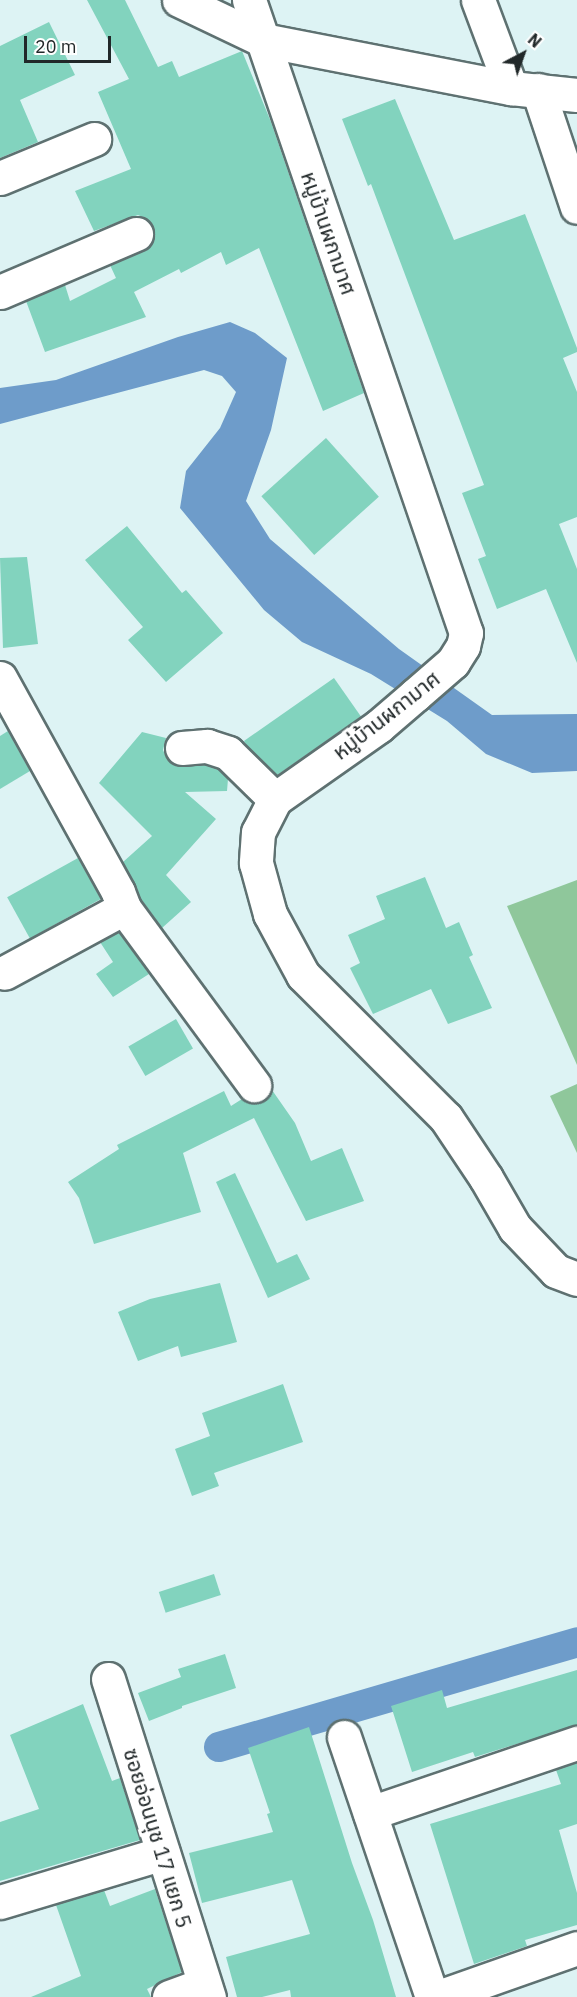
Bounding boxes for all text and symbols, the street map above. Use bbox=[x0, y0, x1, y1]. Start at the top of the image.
scale bar bbox=[27, 24, 114, 62]
north arrow bbox=[493, 24, 553, 84]
text: N bbox=[524, 29, 546, 52]
text: 20 m bbox=[35, 35, 77, 58]
street label: หมู่บ้านผกามาศ bbox=[296, 168, 362, 298]
street label: หมู่บ้านผกามาศ bbox=[328, 665, 444, 765]
street label: ซอยอ่อนนุช 17 แยก 5 bbox=[119, 1745, 197, 1931]

